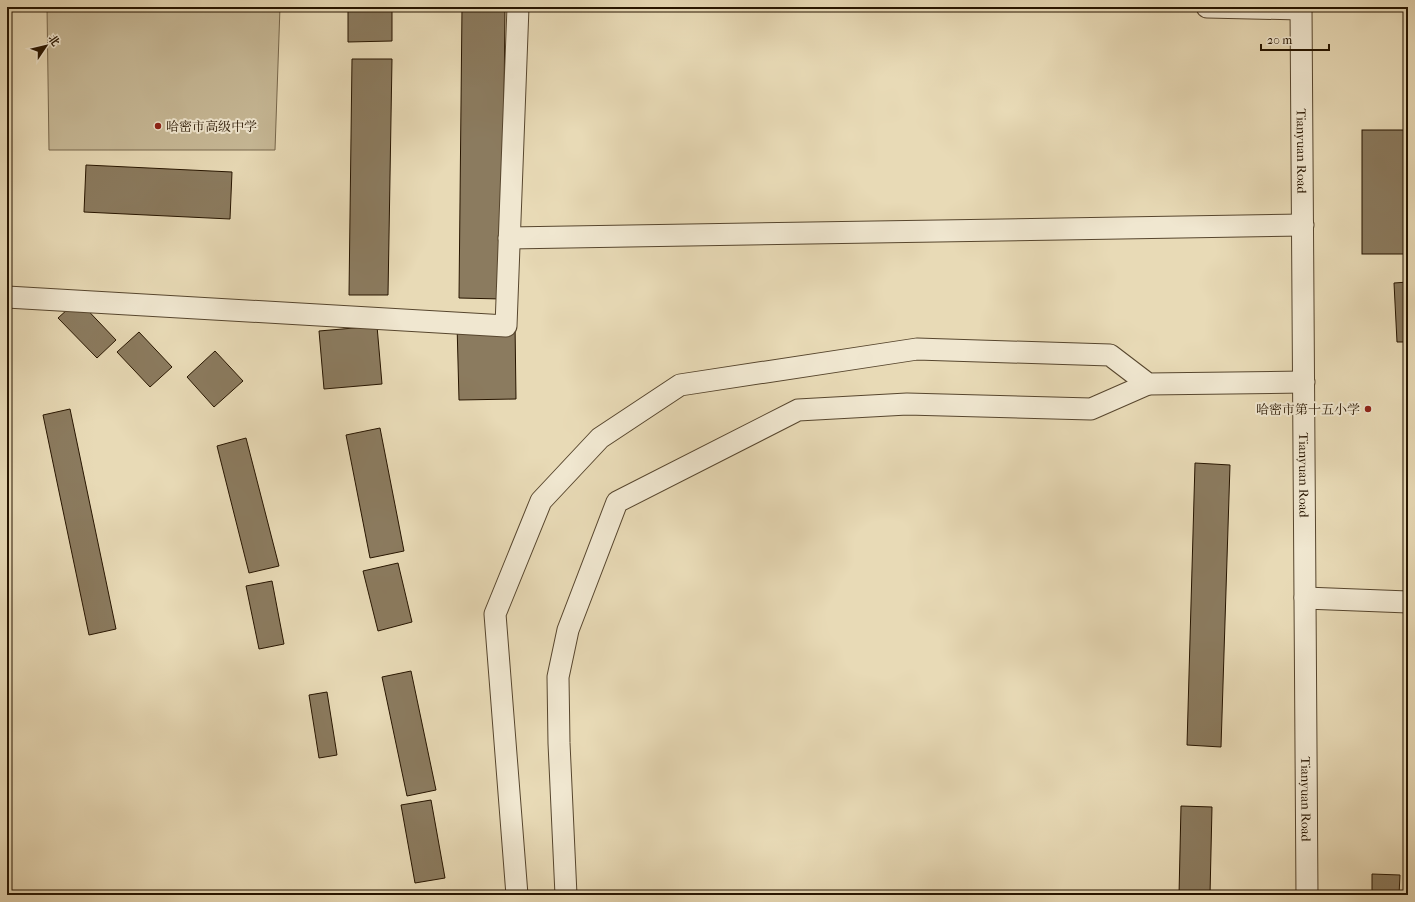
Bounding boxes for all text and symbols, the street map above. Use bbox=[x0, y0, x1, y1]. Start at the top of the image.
north arrow bbox=[26, 26, 66, 66]
scale bar bbox=[1261, 26, 1329, 52]
text: 北 bbox=[45, 32, 62, 49]
text: 20 m bbox=[1267, 33, 1292, 47]
street label: Tianyuan Road bbox=[1294, 108, 1309, 195]
place label: 哈密市高级中学 bbox=[166, 119, 257, 134]
marker: 哈密市高级中学 bbox=[153, 121, 163, 131]
place label: 哈密市第十五小学 bbox=[1256, 402, 1360, 417]
marker: 哈密市第十五小学 bbox=[1363, 404, 1373, 414]
street label: Tianyuan Road bbox=[1296, 432, 1311, 519]
street label: Tianyuan Road bbox=[1298, 756, 1314, 843]

